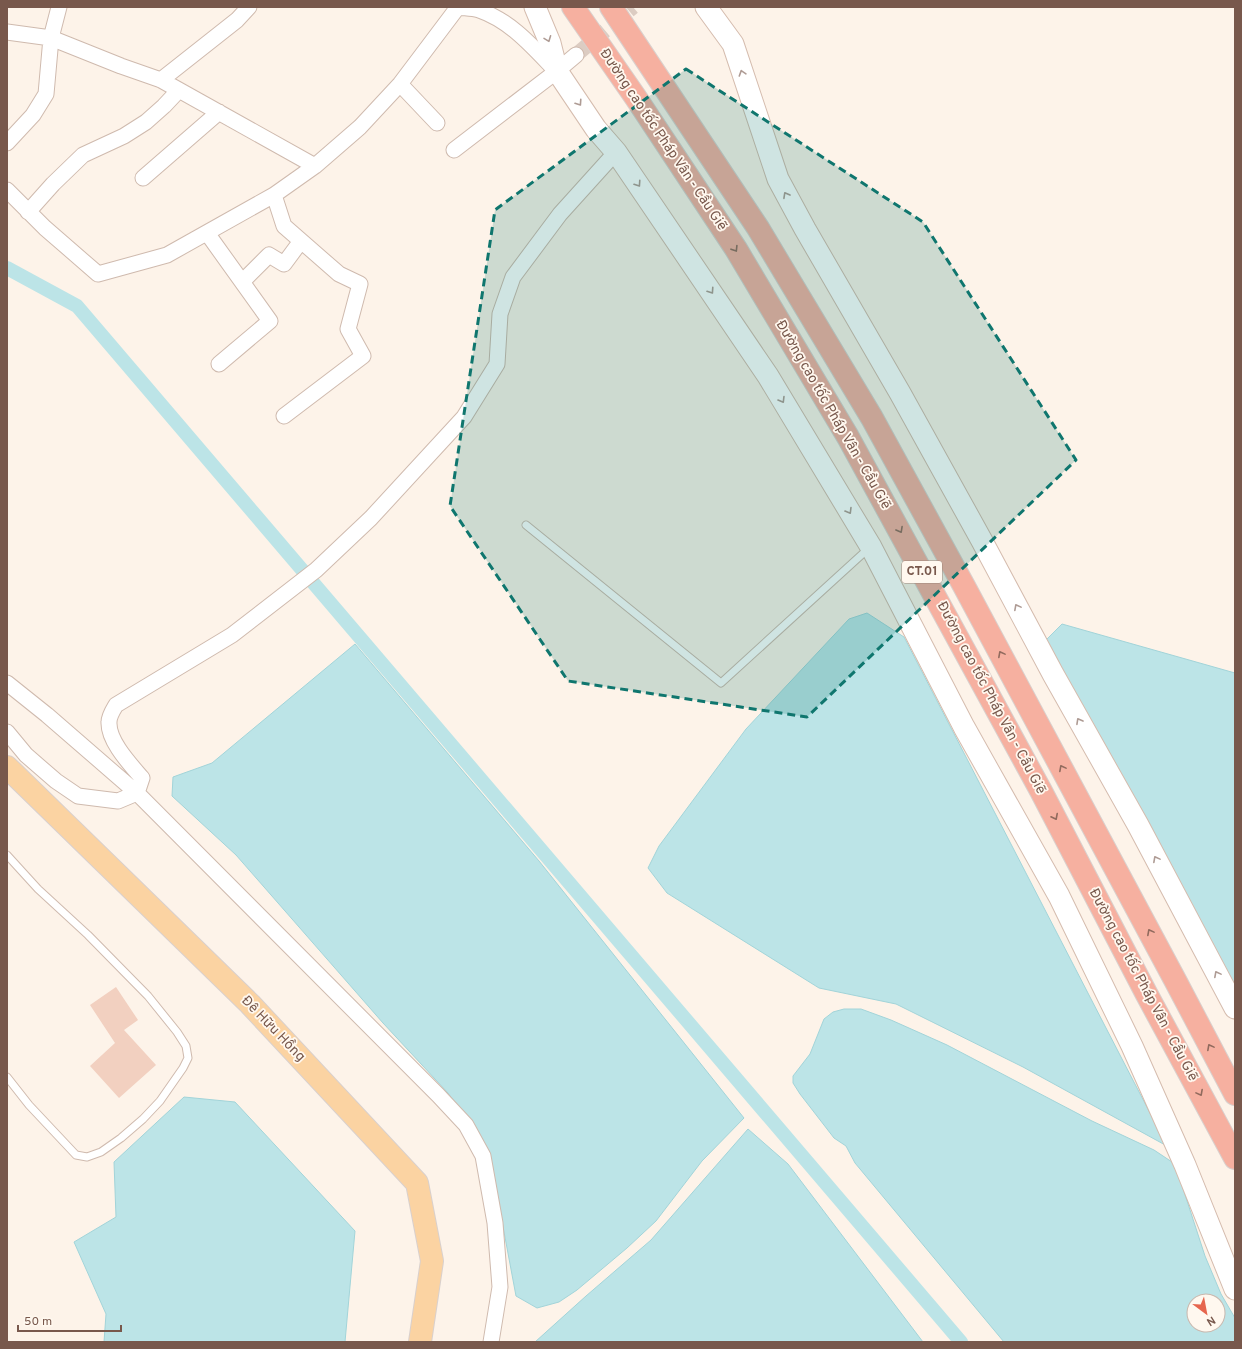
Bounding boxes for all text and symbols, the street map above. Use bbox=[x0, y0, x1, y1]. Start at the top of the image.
one-way arrow bbox=[543, 35, 551, 42]
street label: Đường cao tốc Pháp Vân - Cầu Giẽ bbox=[596, 46, 730, 234]
one-way arrow bbox=[739, 69, 747, 76]
one-way arrow bbox=[574, 99, 581, 106]
one-way arrow bbox=[633, 180, 641, 187]
one-way arrow bbox=[783, 192, 791, 199]
one-way arrow bbox=[730, 245, 738, 252]
one-way arrow bbox=[706, 287, 713, 294]
street label: Đường cao tốc Pháp Vân - Cầu Giẽ bbox=[772, 317, 894, 513]
one-way arrow bbox=[778, 396, 785, 403]
one-way arrow bbox=[845, 507, 852, 514]
one-way arrow bbox=[895, 526, 902, 533]
road number: CT.01 bbox=[902, 561, 942, 583]
street label: Đường cao tốc Pháp Vân - Cầu Giẽ bbox=[933, 599, 1049, 797]
one-way arrow bbox=[1014, 604, 1022, 611]
one-way arrow bbox=[998, 651, 1006, 658]
one-way arrow bbox=[1077, 718, 1084, 725]
one-way arrow bbox=[1060, 765, 1067, 772]
one-way arrow bbox=[1050, 813, 1057, 820]
one-way arrow bbox=[1153, 856, 1161, 863]
street label: Đường cao tốc Pháp Vân - Cầu Giẽ bbox=[1085, 886, 1201, 1084]
one-way arrow bbox=[1147, 929, 1155, 937]
one-way arrow bbox=[1214, 971, 1221, 978]
street label: Đê Hữu Hồng bbox=[237, 993, 309, 1065]
one-way arrow bbox=[1208, 1044, 1215, 1052]
one-way arrow bbox=[1195, 1089, 1202, 1096]
north arrow bbox=[1186, 1293, 1226, 1333]
scale bar bbox=[18, 1307, 121, 1333]
text: N bbox=[1204, 1313, 1218, 1329]
text: 50 m bbox=[24, 1314, 52, 1330]

